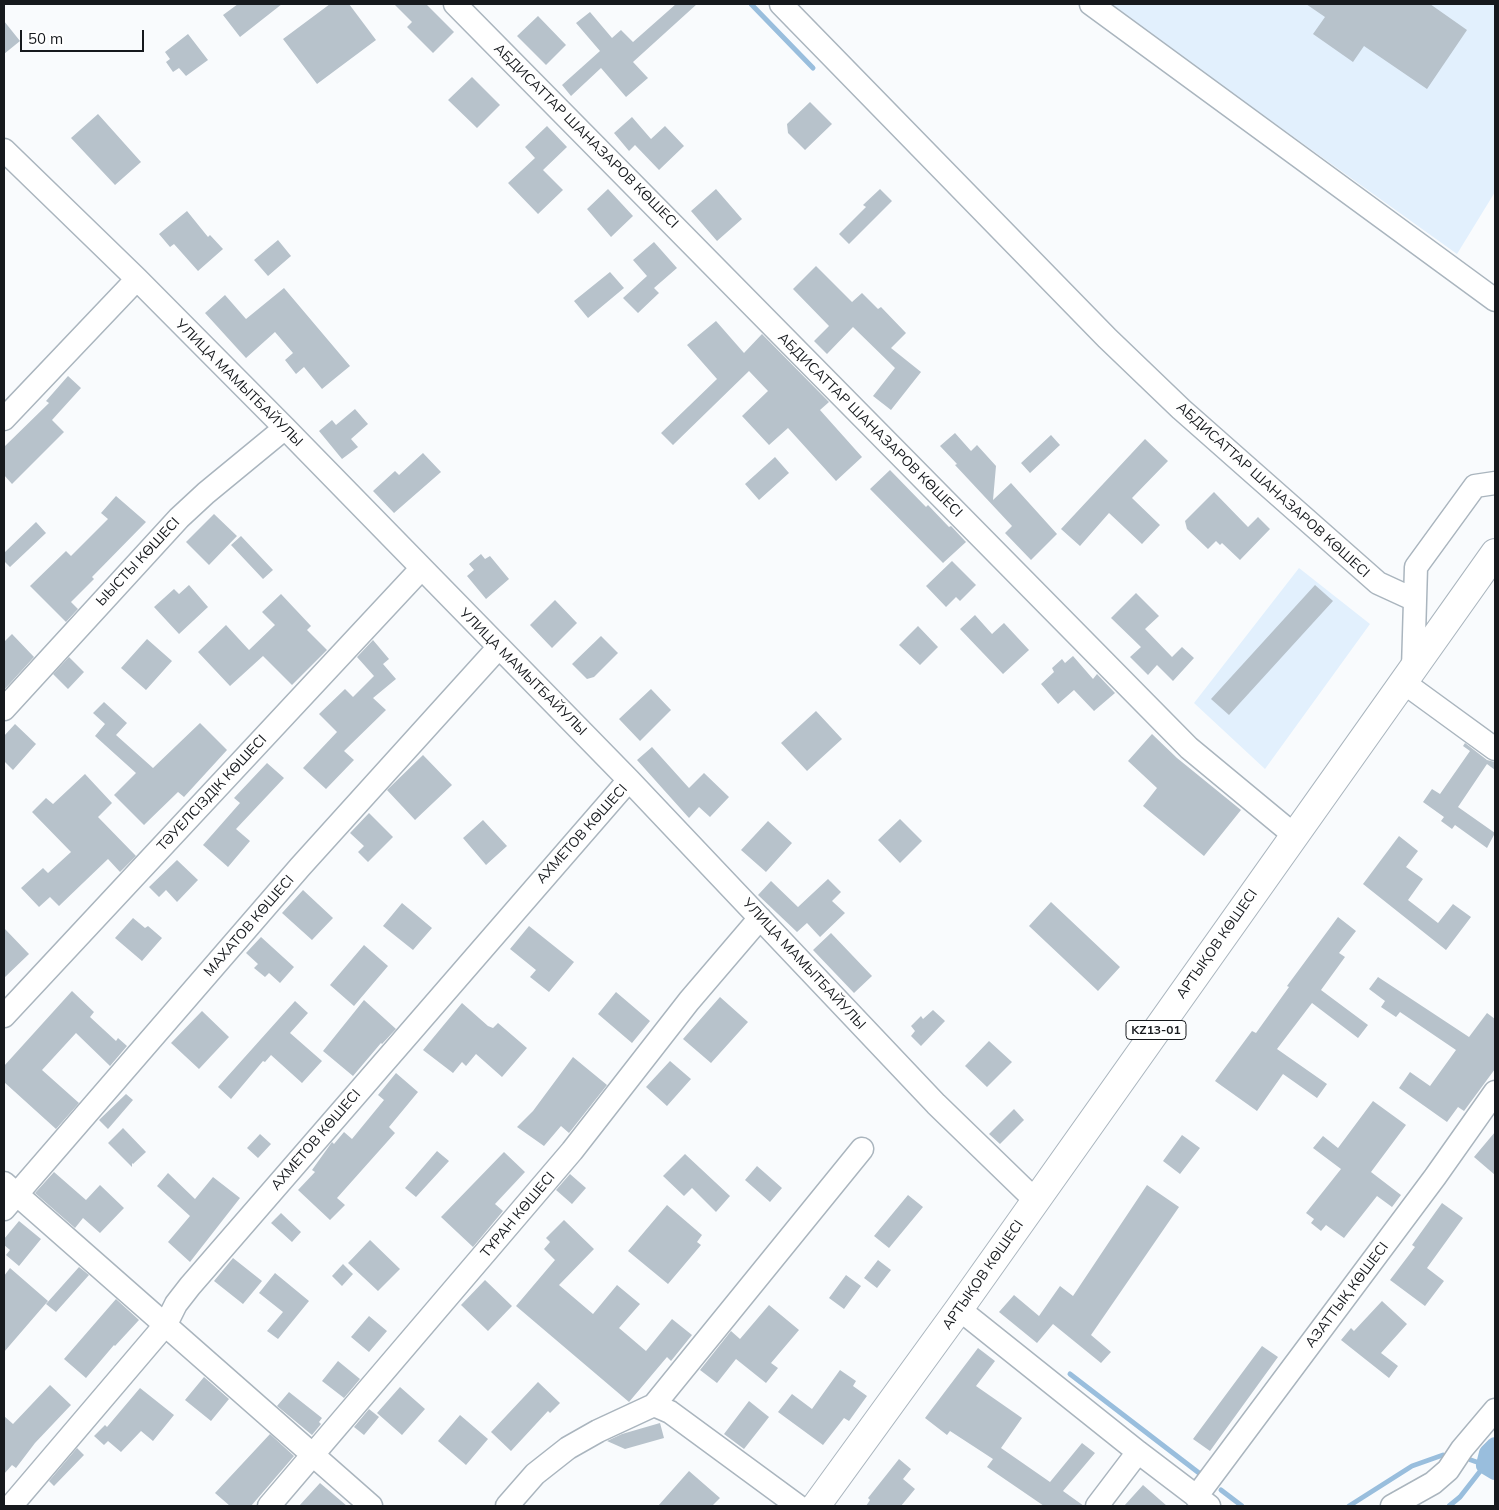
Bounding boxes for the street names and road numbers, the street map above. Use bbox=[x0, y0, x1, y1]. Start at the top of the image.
street label: АБДИСАТТАР ШАНАЗАРОВ КӨШЕСІ bbox=[490, 40, 682, 232]
street label: УЛИЦА МАМЫТБАЙУЛЫ bbox=[172, 316, 306, 450]
street label: АБДИСАТТАР ШАНАЗАРОВ КӨШЕСІ bbox=[774, 329, 966, 521]
street label: АБДИСАТТАР ШАНАЗАРОВ КӨШЕСІ bbox=[1173, 399, 1373, 581]
street label: ЫЫСТЫ КӨШЕСІ bbox=[93, 514, 183, 610]
street label: УЛИЦА МАМЫТБАЙУЛЫ bbox=[456, 605, 590, 739]
street label: ТӘУЕЛСІЗДІК КӨШЕСІ bbox=[154, 731, 270, 855]
street label: АХМЕТОВ КӨШЕСІ bbox=[533, 781, 631, 887]
street label: МАХАТОВ КӨШЕСІ bbox=[201, 872, 297, 980]
street label: АРТЫҚОВ КӨШЕСІ bbox=[1173, 886, 1261, 1002]
street label: УЛИЦА МАМЫТБАЙУЛЫ bbox=[739, 895, 869, 1033]
road number: KZ13-01 bbox=[1126, 1020, 1186, 1040]
street label: АХМЕТОВ КӨШЕСІ bbox=[268, 1086, 364, 1194]
street label: ТҰРАН КӨШЕСІ bbox=[477, 1169, 559, 1261]
street label: АРТЫҚОВ КӨШЕСІ bbox=[939, 1217, 1027, 1333]
street label: АЗАТТЫҚ КӨШЕСІ bbox=[1302, 1239, 1392, 1351]

